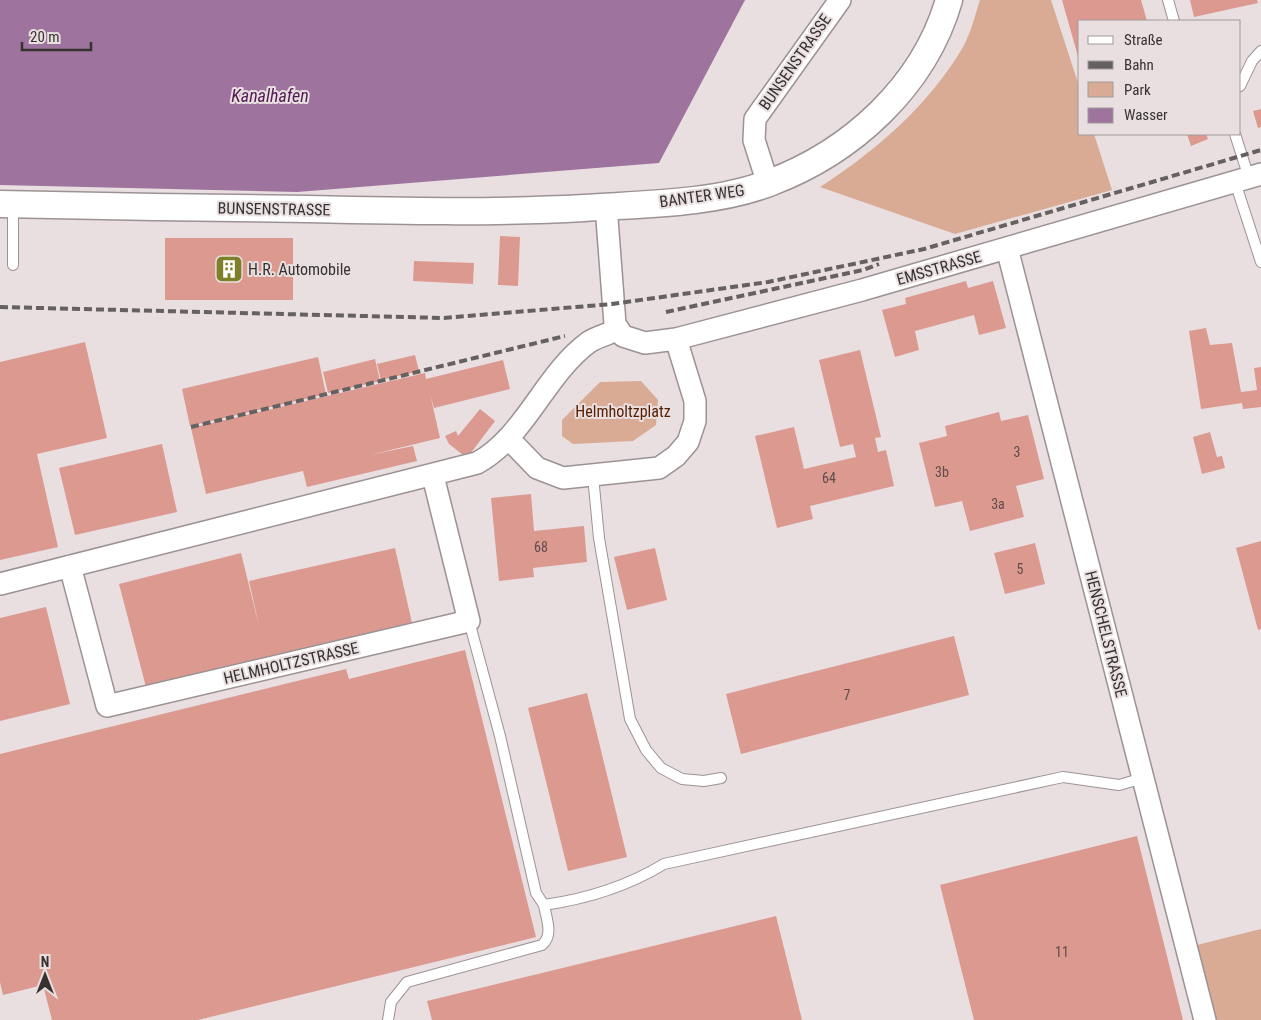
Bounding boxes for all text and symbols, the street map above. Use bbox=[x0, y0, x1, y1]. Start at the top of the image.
street label: BUNSENSTRASSE bbox=[755, 10, 835, 114]
scale bar bbox=[22, 20, 91, 52]
legend bbox=[1078, 20, 1241, 135]
text: 20 m bbox=[30, 28, 60, 46]
text: Straße bbox=[1124, 31, 1163, 49]
text: Bahn bbox=[1124, 56, 1154, 74]
text: Park bbox=[1124, 81, 1151, 99]
water label: Kanalhafen bbox=[231, 85, 309, 106]
text: Wasser bbox=[1124, 106, 1168, 124]
street label: BANTER WEG bbox=[658, 181, 746, 211]
street label: BUNSENSTRASSE bbox=[217, 199, 331, 219]
street label: EMSSTRASSE bbox=[894, 247, 984, 289]
building icon: H.R. Automobile bbox=[214, 254, 244, 284]
place label: H.R. Automobile bbox=[248, 260, 351, 279]
park label: Helmholtzplatz bbox=[575, 402, 671, 421]
house number: 3 bbox=[1014, 444, 1020, 460]
house number: 3b bbox=[935, 464, 949, 480]
house number: 64 bbox=[822, 470, 836, 486]
house number: 3a bbox=[991, 496, 1005, 512]
house number: 68 bbox=[534, 539, 548, 555]
house number: 5 bbox=[1017, 561, 1024, 577]
street label: HENSCHELSTRASSE bbox=[1081, 569, 1131, 699]
street label: HELMHOLTZSTRASSE bbox=[222, 638, 360, 688]
house number: 7 bbox=[844, 687, 851, 703]
house number: 11 bbox=[1055, 944, 1069, 960]
north arrow bbox=[20, 950, 70, 1000]
text: N bbox=[41, 954, 49, 970]

